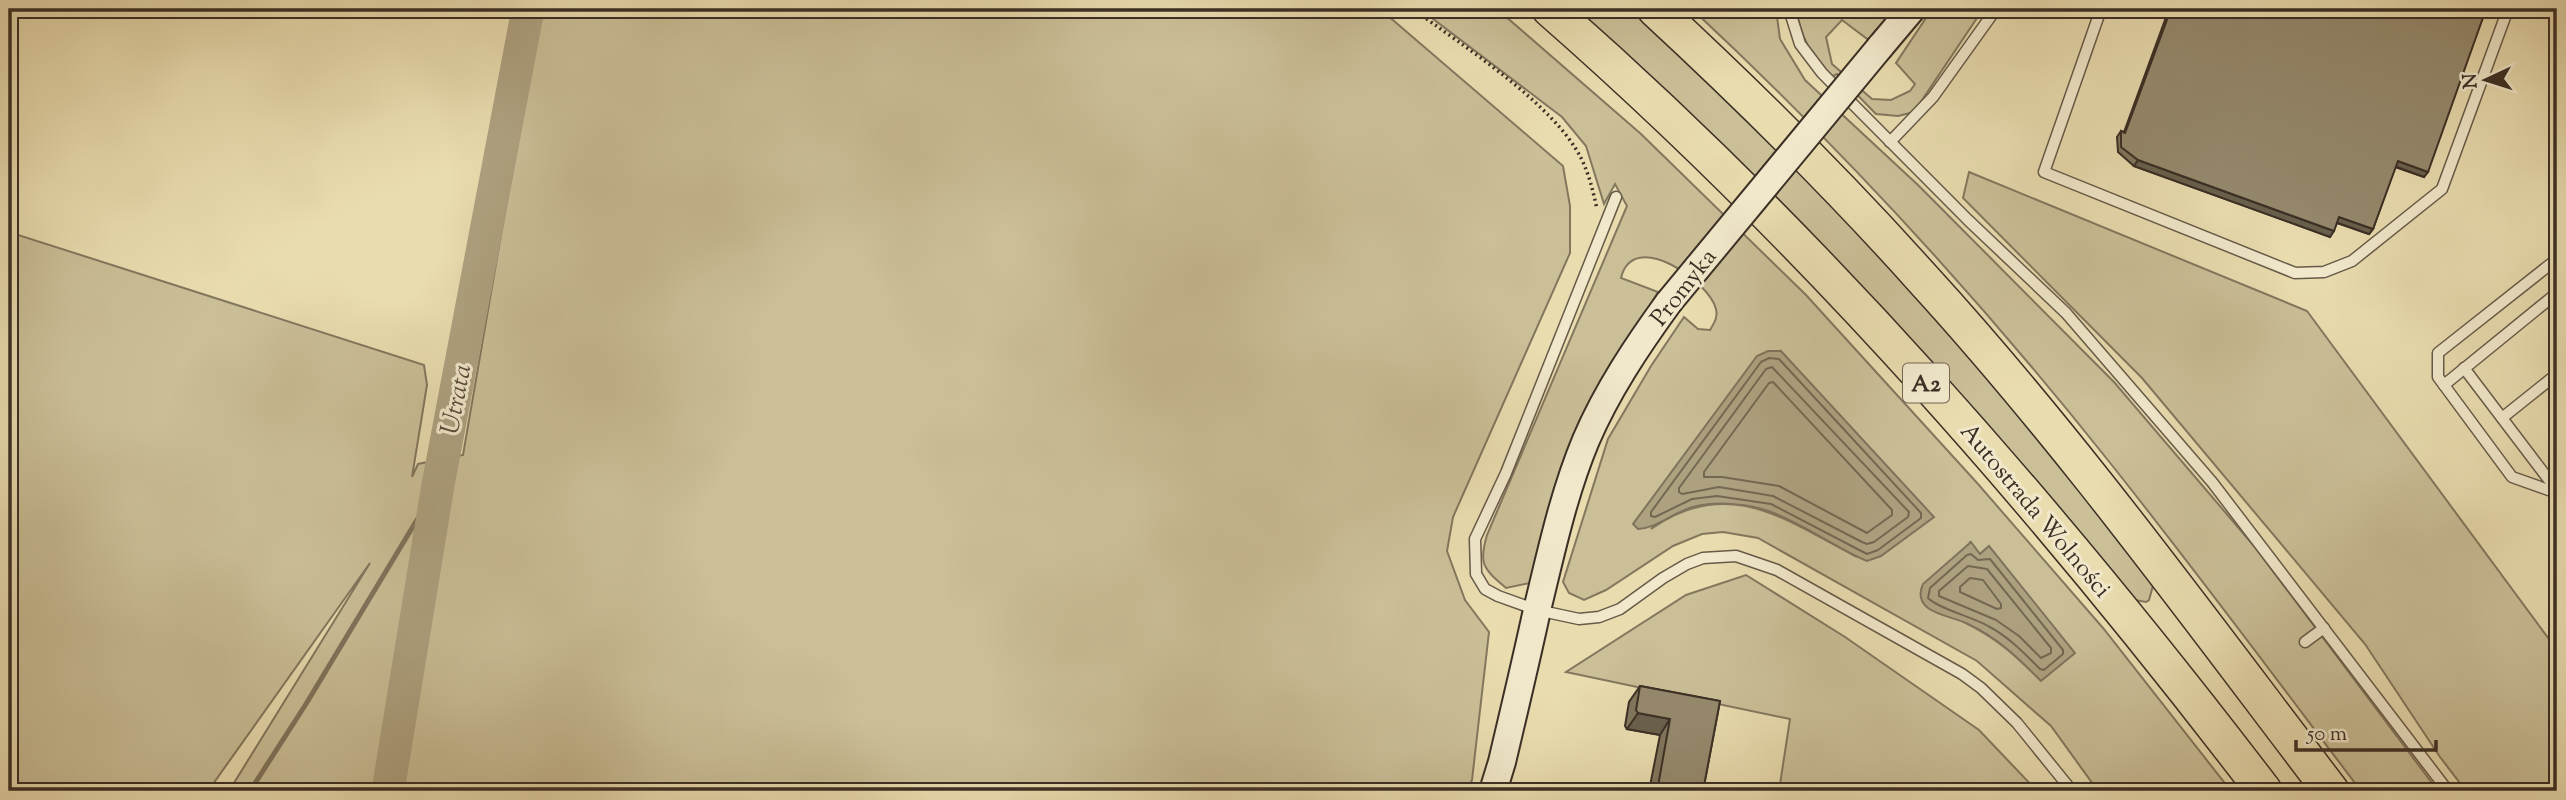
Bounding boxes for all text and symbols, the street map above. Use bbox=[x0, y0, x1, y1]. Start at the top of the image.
north arrow bbox=[2450, 46, 2520, 116]
text: N bbox=[2458, 73, 2486, 90]
street label: Promyka bbox=[1643, 242, 1726, 334]
water label: Utrata bbox=[433, 361, 482, 438]
road number: A2 bbox=[1903, 364, 1949, 402]
street label: Autostrada Wolności bbox=[1951, 416, 2118, 606]
scale bar bbox=[2296, 709, 2436, 753]
text: 50 m bbox=[2306, 720, 2347, 750]

